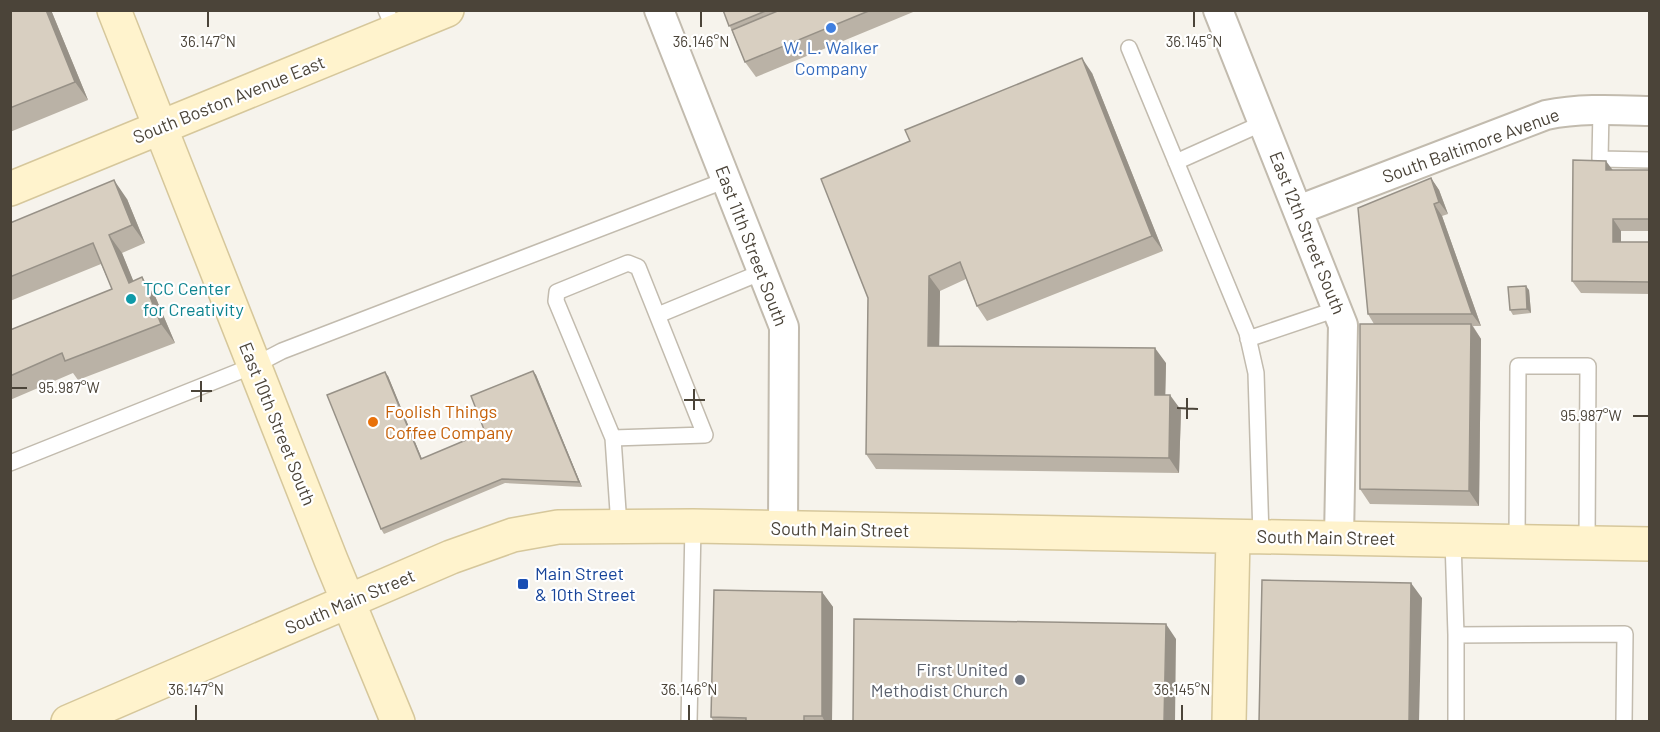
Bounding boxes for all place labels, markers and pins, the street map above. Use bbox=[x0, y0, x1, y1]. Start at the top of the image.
marker: W. L. Walker Company bbox=[824, 21, 838, 35]
place label: W. L. Walker Company bbox=[783, 36, 879, 79]
place label: TCC Center for Creativity bbox=[143, 277, 244, 320]
marker: TCC Center for Creativity bbox=[124, 292, 138, 306]
place label: Foolish Things Coffee Company bbox=[385, 400, 513, 443]
marker: Foolish Things Coffee Company bbox=[366, 415, 380, 429]
place label: Main Street & 10th Street bbox=[535, 562, 636, 605]
marker: Main Street & 10th Street bbox=[516, 577, 530, 591]
place label: First United Methodist Church bbox=[871, 658, 1008, 701]
marker: First United Methodist Church bbox=[1013, 673, 1027, 687]

